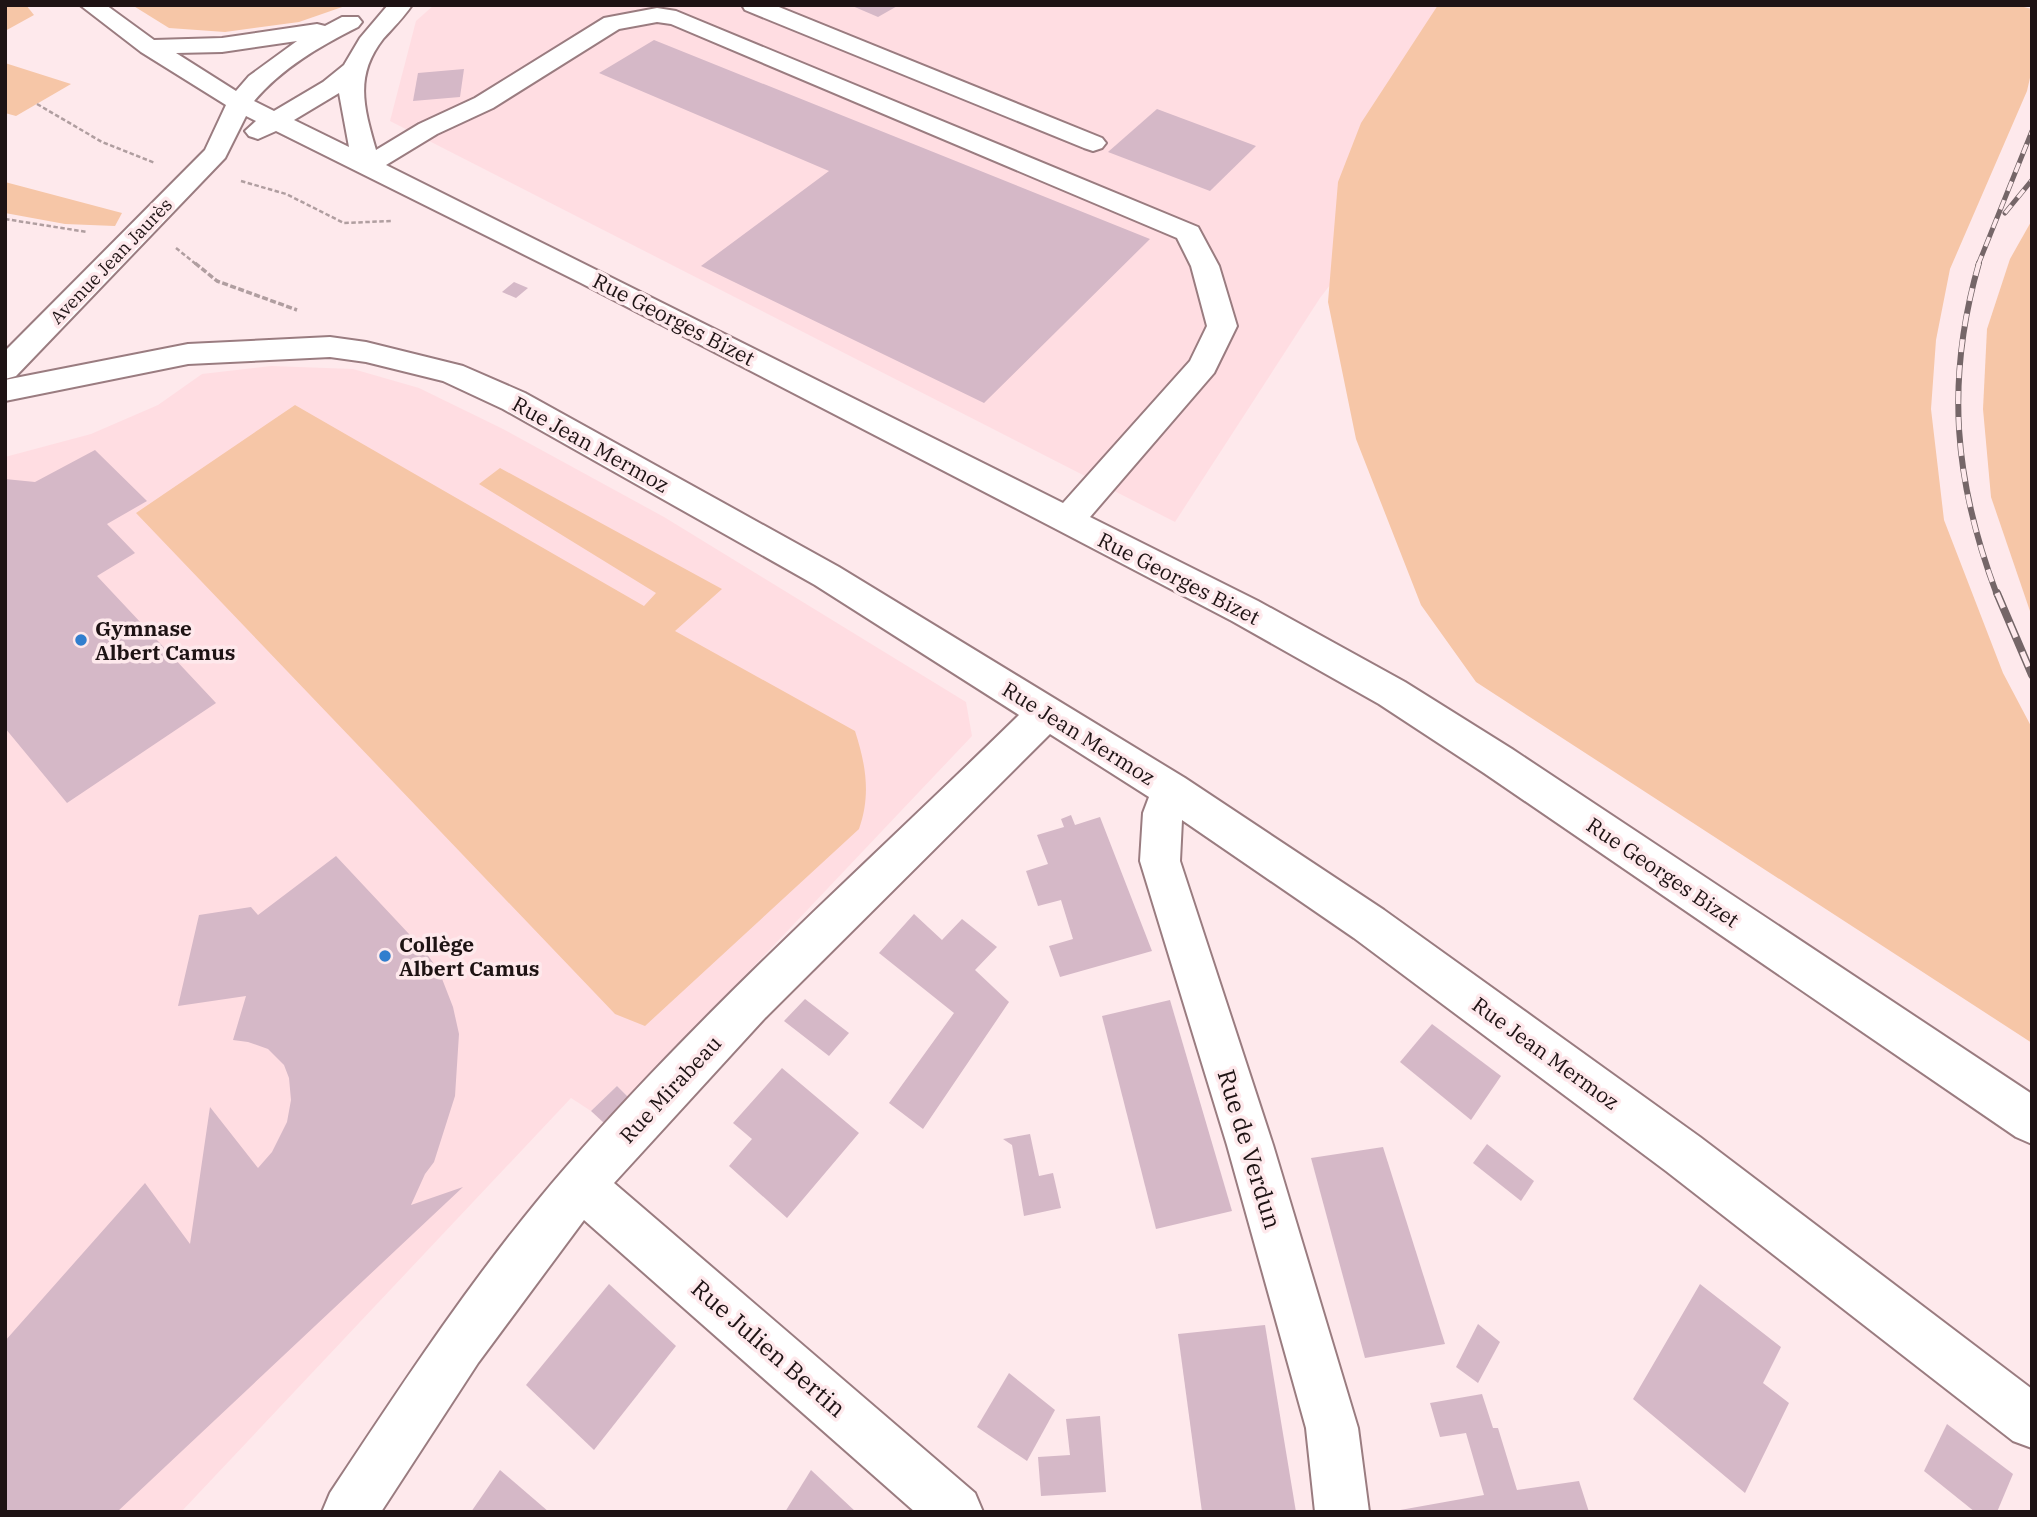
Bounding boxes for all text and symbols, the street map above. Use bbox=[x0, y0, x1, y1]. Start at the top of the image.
street label: Avenue Jean Jaurès bbox=[45, 193, 177, 329]
street label: Rue Georges Bizet bbox=[588, 266, 760, 372]
street label: Rue Jean Mermoz bbox=[508, 389, 674, 499]
street label: Rue Georges Bizet bbox=[1093, 525, 1265, 631]
place label: Gymnase Albert Camus bbox=[95, 614, 235, 666]
marker: Gymnase Albert Camus bbox=[73, 632, 89, 648]
street label: Rue Jean Mermoz bbox=[997, 675, 1161, 791]
street label: Rue Georges Bizet bbox=[1581, 811, 1745, 933]
place label: Collège Albert Camus bbox=[399, 930, 539, 982]
marker: Collège Albert Camus bbox=[377, 948, 393, 964]
street label: Rue Jean Mermoz bbox=[1467, 990, 1625, 1116]
street label: Rue Mirabeau bbox=[613, 1029, 727, 1149]
street label: Rue de Verdun bbox=[1211, 1065, 1289, 1233]
street label: Rue Julien Bertin bbox=[685, 1272, 853, 1424]

